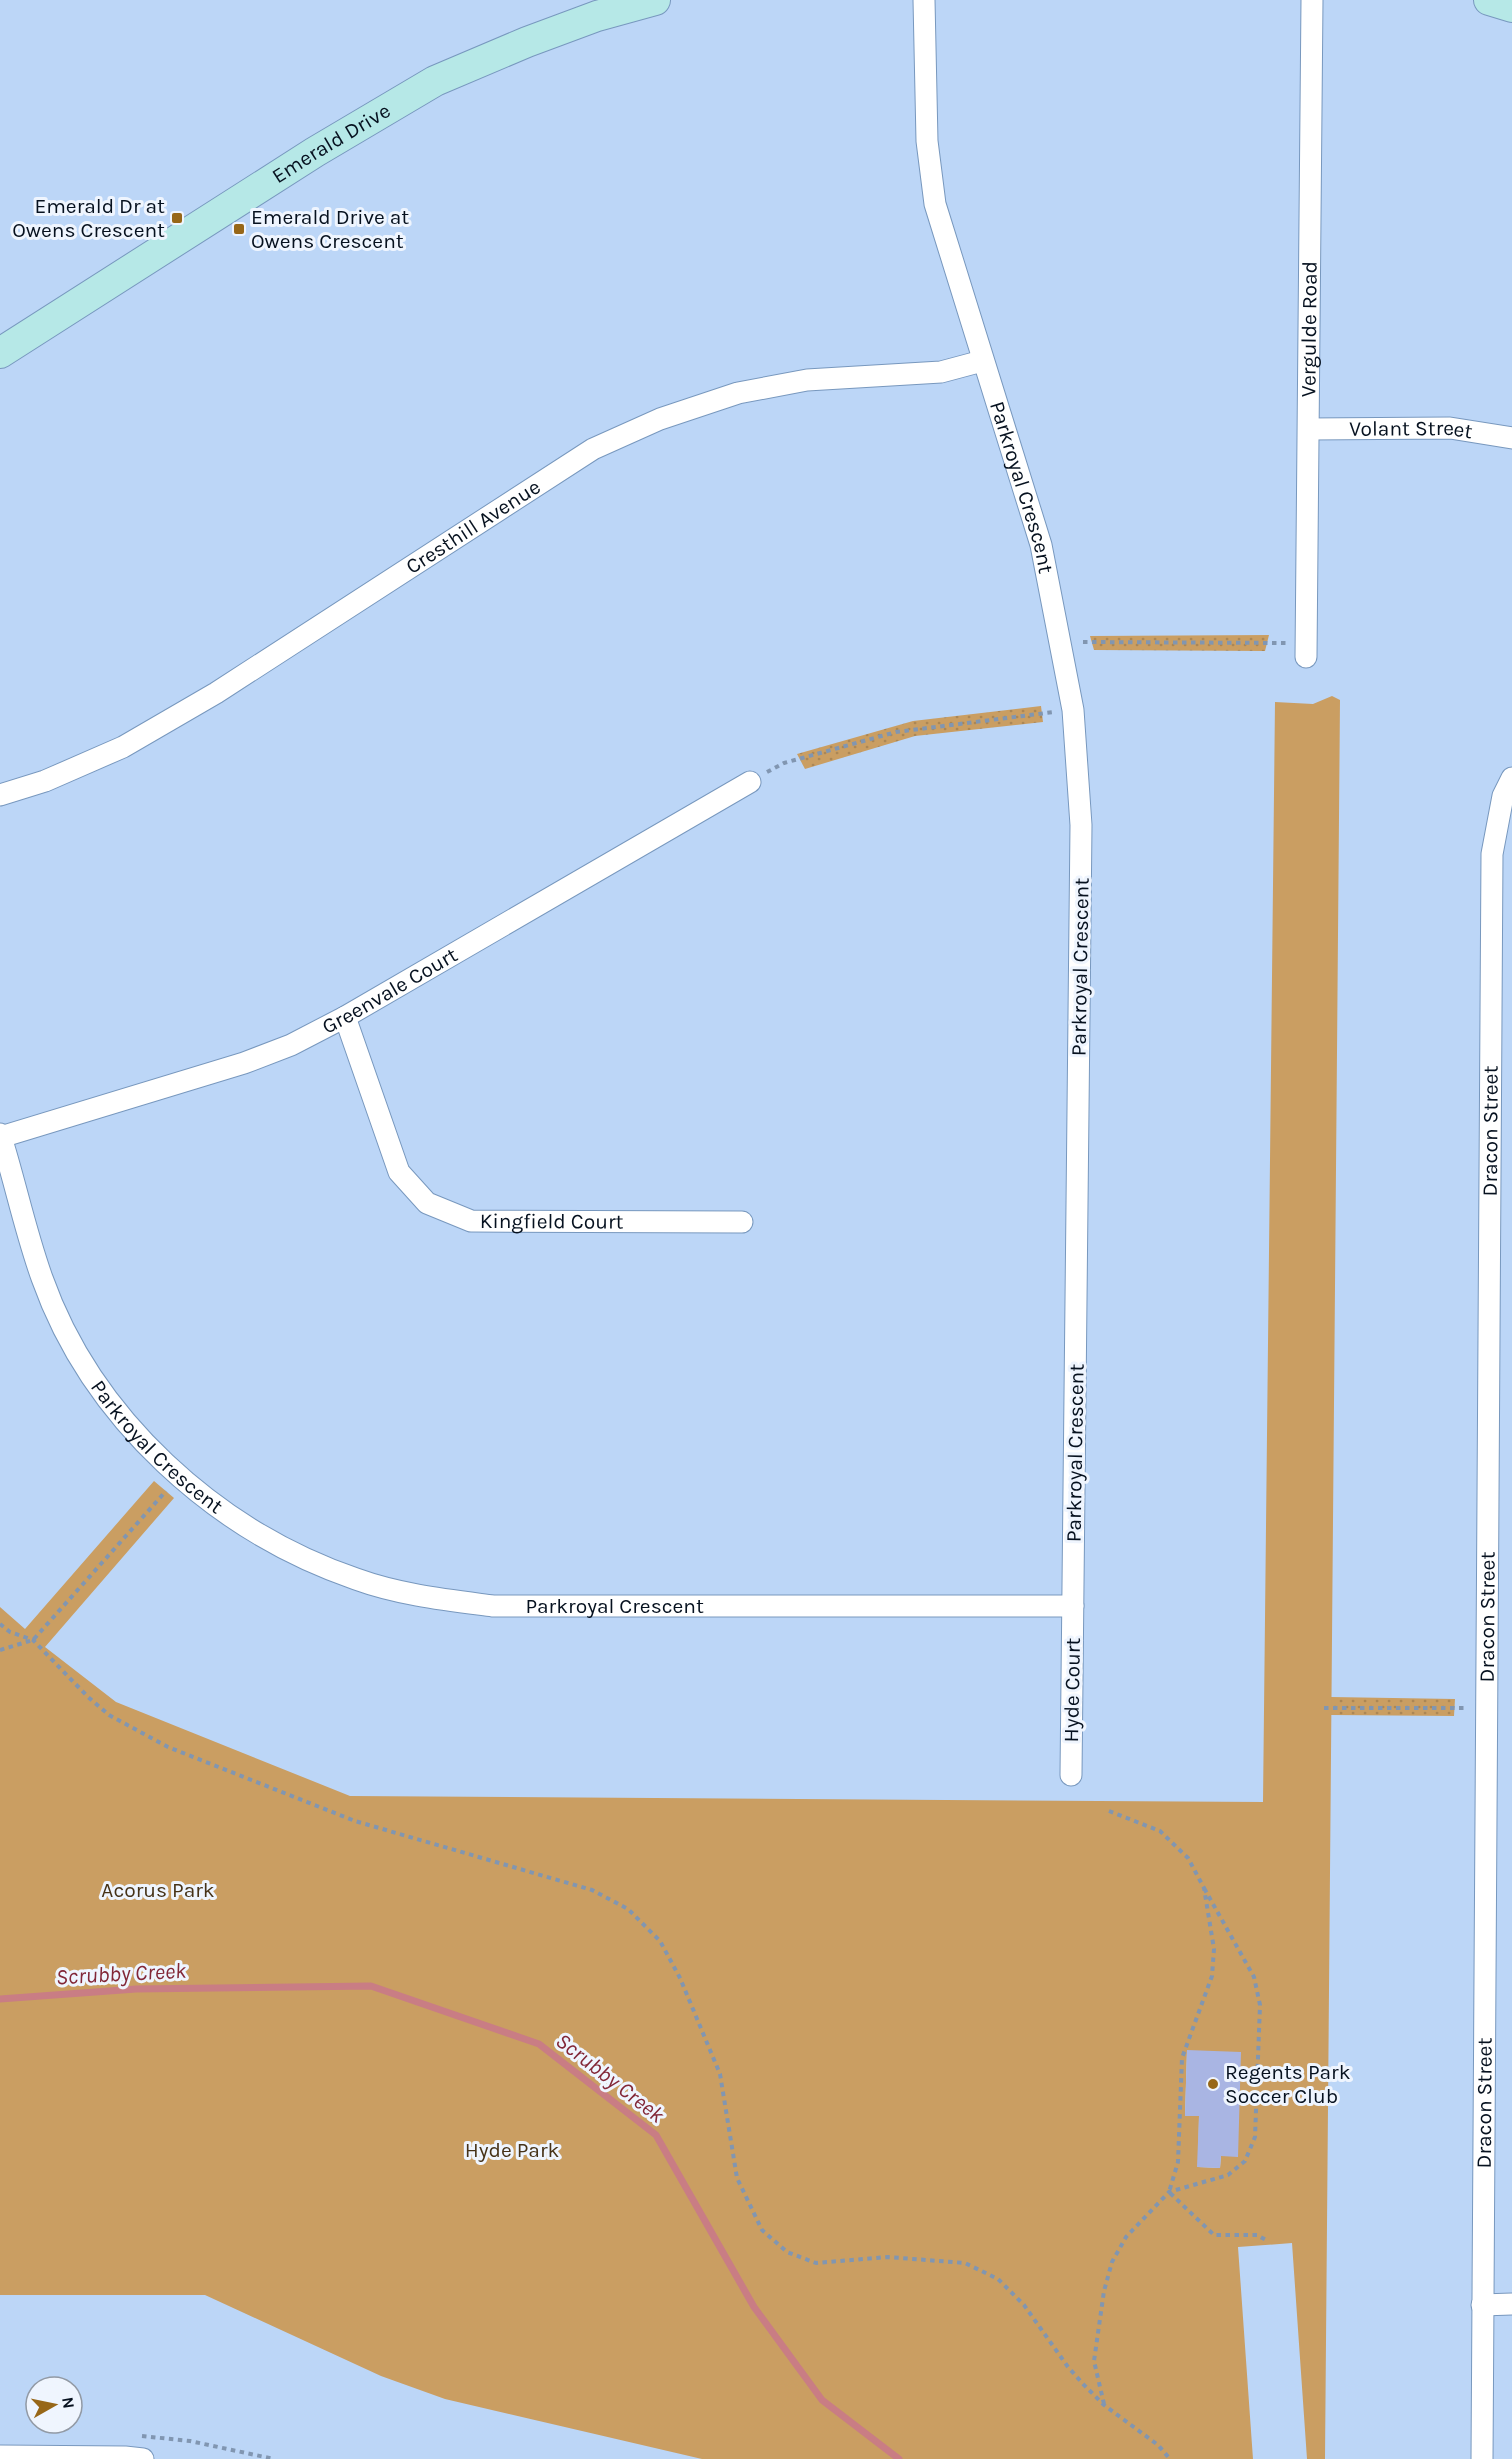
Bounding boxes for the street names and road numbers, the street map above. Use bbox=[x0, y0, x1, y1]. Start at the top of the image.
street label: Emerald Drive bbox=[268, 98, 394, 188]
street label: Vergulde Road bbox=[1296, 261, 1322, 397]
street label: Parkroyal Crescent bbox=[985, 398, 1058, 575]
street label: Volant Street bbox=[1349, 416, 1474, 443]
street label: Cresthill Avenue bbox=[401, 474, 545, 579]
street label: Parkroyal Crescent bbox=[1066, 878, 1094, 1056]
street label: Greenvale Court bbox=[318, 942, 462, 1039]
street label: Dracon Street bbox=[1478, 1065, 1503, 1196]
street label: Kingfield Court bbox=[480, 1209, 624, 1234]
street label: Parkroyal Crescent bbox=[1061, 1364, 1089, 1542]
street label: Parkroyal Crescent bbox=[86, 1376, 228, 1519]
street label: Dracon Street bbox=[1475, 1551, 1500, 1682]
street label: Parkroyal Crescent bbox=[525, 1594, 704, 1618]
street label: Hyde Court bbox=[1059, 1637, 1085, 1742]
street label: Dracon Street bbox=[1472, 2037, 1497, 2168]

